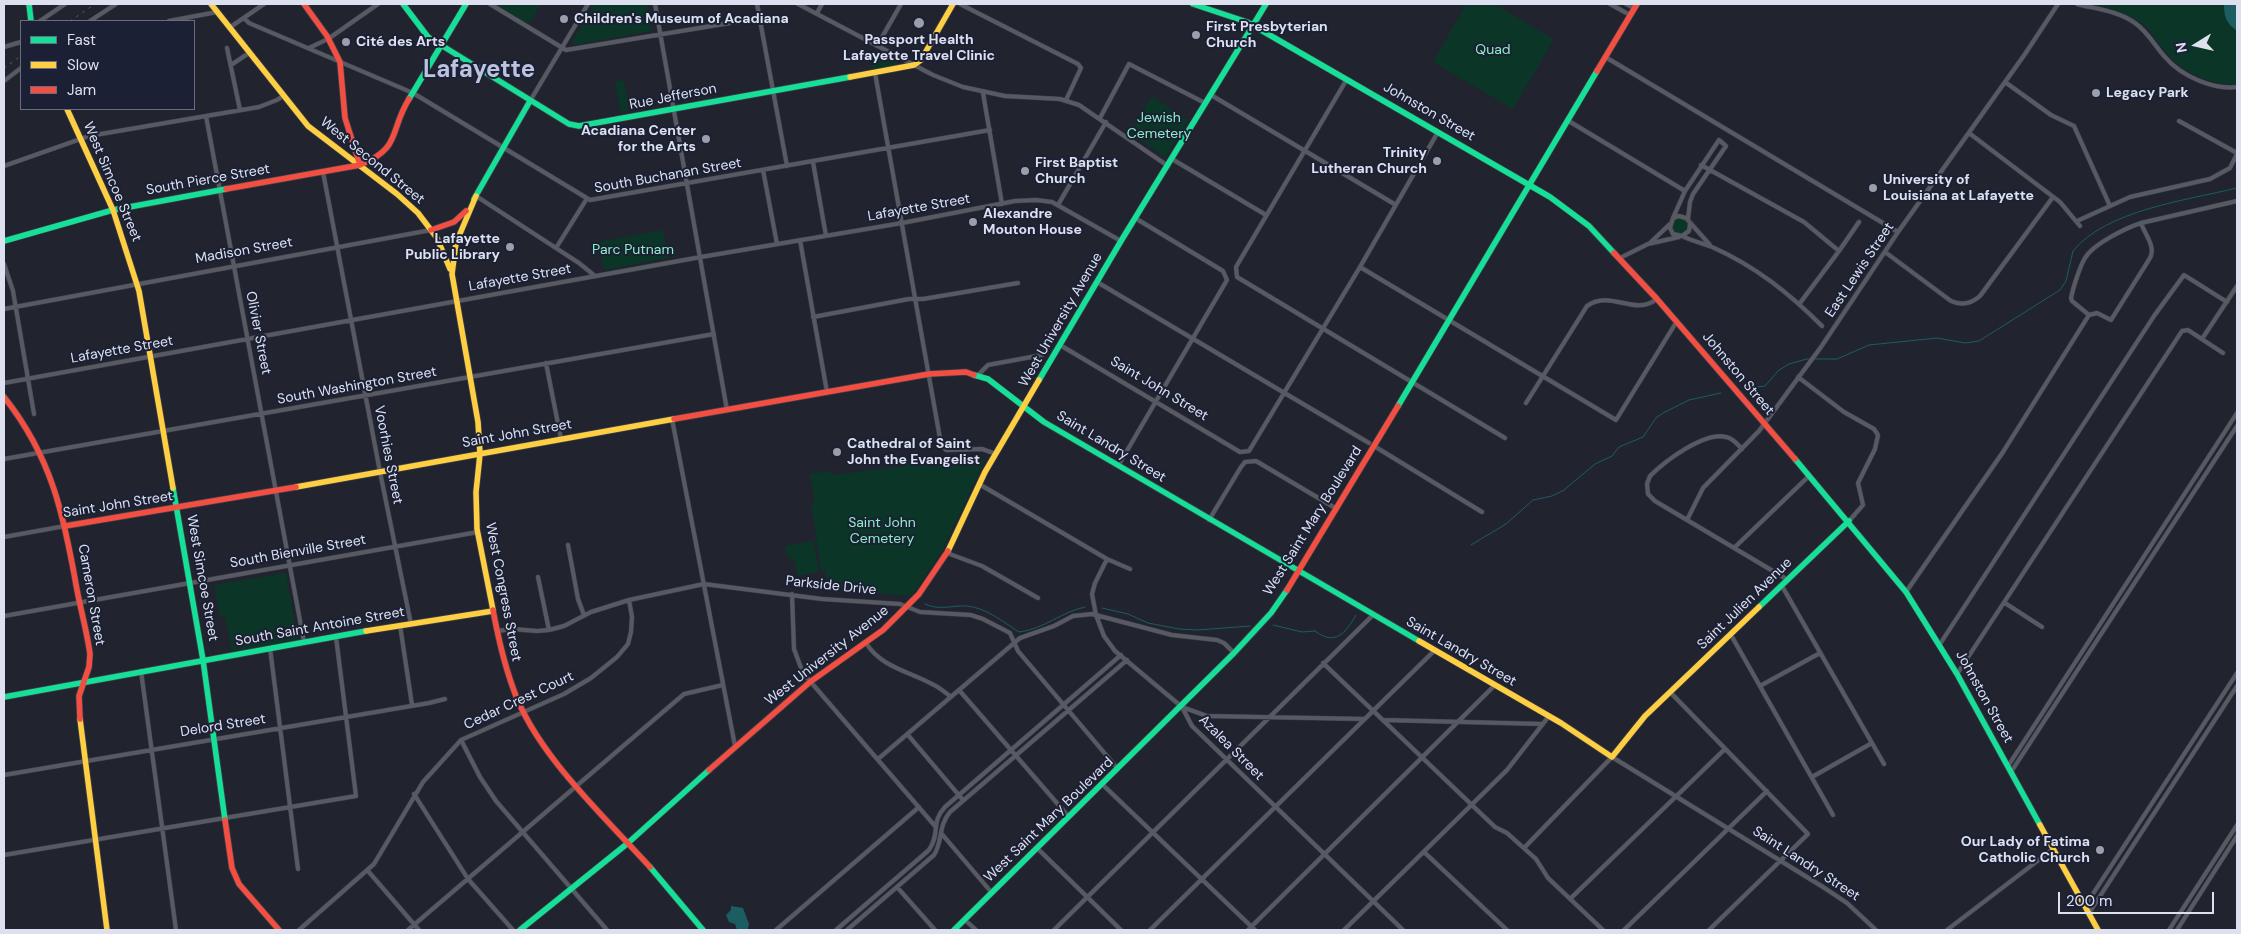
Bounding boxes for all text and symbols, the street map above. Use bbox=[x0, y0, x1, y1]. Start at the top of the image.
place label: Children's Museum of Acadiana bbox=[574, 11, 789, 27]
marker: Children's Museum of Acadiana bbox=[558, 13, 570, 25]
marker: Passport Health Lafayette Travel Clinic bbox=[912, 16, 926, 30]
place label: First Presbyterian Church bbox=[1206, 19, 1328, 52]
legend bbox=[20, 20, 195, 110]
north arrow bbox=[2171, 20, 2221, 70]
marker: First Presbyterian Church bbox=[1190, 29, 1202, 41]
text: Fast bbox=[67, 30, 96, 50]
place label: Passport Health Lafayette Travel Clinic bbox=[843, 32, 995, 64]
place label: Cité des Arts bbox=[356, 34, 445, 50]
marker: Cité des Arts bbox=[340, 36, 352, 48]
text: N bbox=[2171, 41, 2191, 54]
park label: Quad bbox=[1475, 42, 1511, 58]
text: Slow bbox=[67, 55, 99, 75]
district label: Lafayette bbox=[423, 57, 535, 85]
street label: Johnston Street bbox=[1380, 79, 1478, 145]
text: Jam bbox=[67, 80, 96, 100]
street label: Rue Jefferson bbox=[628, 80, 718, 114]
place label: Legacy Park bbox=[2106, 85, 2189, 101]
marker: Legacy Park bbox=[2090, 87, 2102, 99]
park label: Jewish Cemetery bbox=[1127, 110, 1191, 142]
street label: West Second Street bbox=[316, 114, 428, 208]
street label: West Simcoe Street bbox=[79, 120, 145, 244]
place label: Acadiana Center for the Arts bbox=[581, 123, 696, 156]
marker: Acadiana Center for the Arts bbox=[700, 133, 712, 145]
place label: Trinity Lutheran Church bbox=[1311, 145, 1427, 178]
street label: South Buchanan Street bbox=[593, 155, 743, 197]
place label: First Baptist Church bbox=[1035, 155, 1118, 188]
marker: Trinity Lutheran Church bbox=[1431, 155, 1443, 167]
street label: South Pierce Street bbox=[145, 161, 271, 199]
marker: First Baptist Church bbox=[1019, 165, 1031, 177]
place label: University of Louisiana at Lafayette bbox=[1883, 172, 2034, 204]
marker: University of Louisiana at Lafayette bbox=[1867, 182, 1879, 194]
street label: Lafayette Street bbox=[866, 191, 972, 225]
place label: Alexandre Mouton House bbox=[983, 206, 1082, 238]
marker: Alexandre Mouton House bbox=[967, 216, 979, 228]
street label: East Lewis Street bbox=[1822, 219, 1898, 321]
place label: Lafayette Public Library bbox=[405, 231, 500, 264]
street label: Madison Street bbox=[194, 234, 294, 268]
marker: Lafayette Public Library bbox=[504, 241, 516, 253]
park label: Parc Putnam bbox=[592, 242, 674, 258]
street label: West University Avenue bbox=[1016, 250, 1106, 390]
street label: Lafayette Street bbox=[467, 261, 573, 295]
street label: Olivier Street bbox=[242, 290, 274, 376]
street label: Johnston Street bbox=[1698, 329, 1778, 419]
street label: Lafayette Street bbox=[69, 333, 175, 367]
street label: Saint John Street bbox=[1107, 353, 1211, 425]
street label: South Washington Street bbox=[276, 364, 438, 408]
street label: Voorhies Street bbox=[370, 404, 406, 506]
street label: Saint Landry Street bbox=[1053, 408, 1169, 486]
street label: Saint John Street bbox=[461, 416, 573, 452]
place label: Cathedral of Saint John the Evangelist bbox=[847, 436, 980, 468]
street label: West Saint Mary Boulevard bbox=[1260, 443, 1366, 599]
marker: Cathedral of Saint John the Evangelist bbox=[831, 446, 843, 458]
street label: Saint John Street bbox=[62, 488, 174, 522]
street label: West Simcoe Street bbox=[183, 513, 221, 643]
park label: Saint John Cemetery bbox=[848, 515, 916, 548]
street label: West Congress Street bbox=[481, 521, 525, 663]
street label: South Bienville Street bbox=[229, 532, 367, 572]
street label: Cameron Street bbox=[74, 543, 108, 647]
street label: Saint Julien Avenue bbox=[1694, 554, 1796, 654]
street label: Parkside Drive bbox=[785, 573, 877, 599]
street label: West University Avenue bbox=[762, 602, 892, 710]
street label: South Saint Antoine Street bbox=[234, 604, 406, 650]
street label: Saint Landry Street bbox=[1403, 614, 1519, 690]
street label: Johnston Street bbox=[1952, 648, 2016, 746]
street label: Cedar Crest Court bbox=[461, 668, 577, 734]
street label: Delord Street bbox=[179, 711, 267, 741]
street label: Azalea Street bbox=[1195, 712, 1267, 784]
street label: West Saint Mary Boulevard bbox=[981, 754, 1117, 886]
street label: Saint Landry Street bbox=[1749, 823, 1863, 905]
place label: Our Lady of Fatima Catholic Church bbox=[1961, 834, 2090, 866]
marker: Our Lady of Fatima Catholic Church bbox=[2094, 844, 2106, 856]
scale bar bbox=[2061, 882, 2217, 914]
text: 200 m bbox=[2066, 891, 2112, 911]

